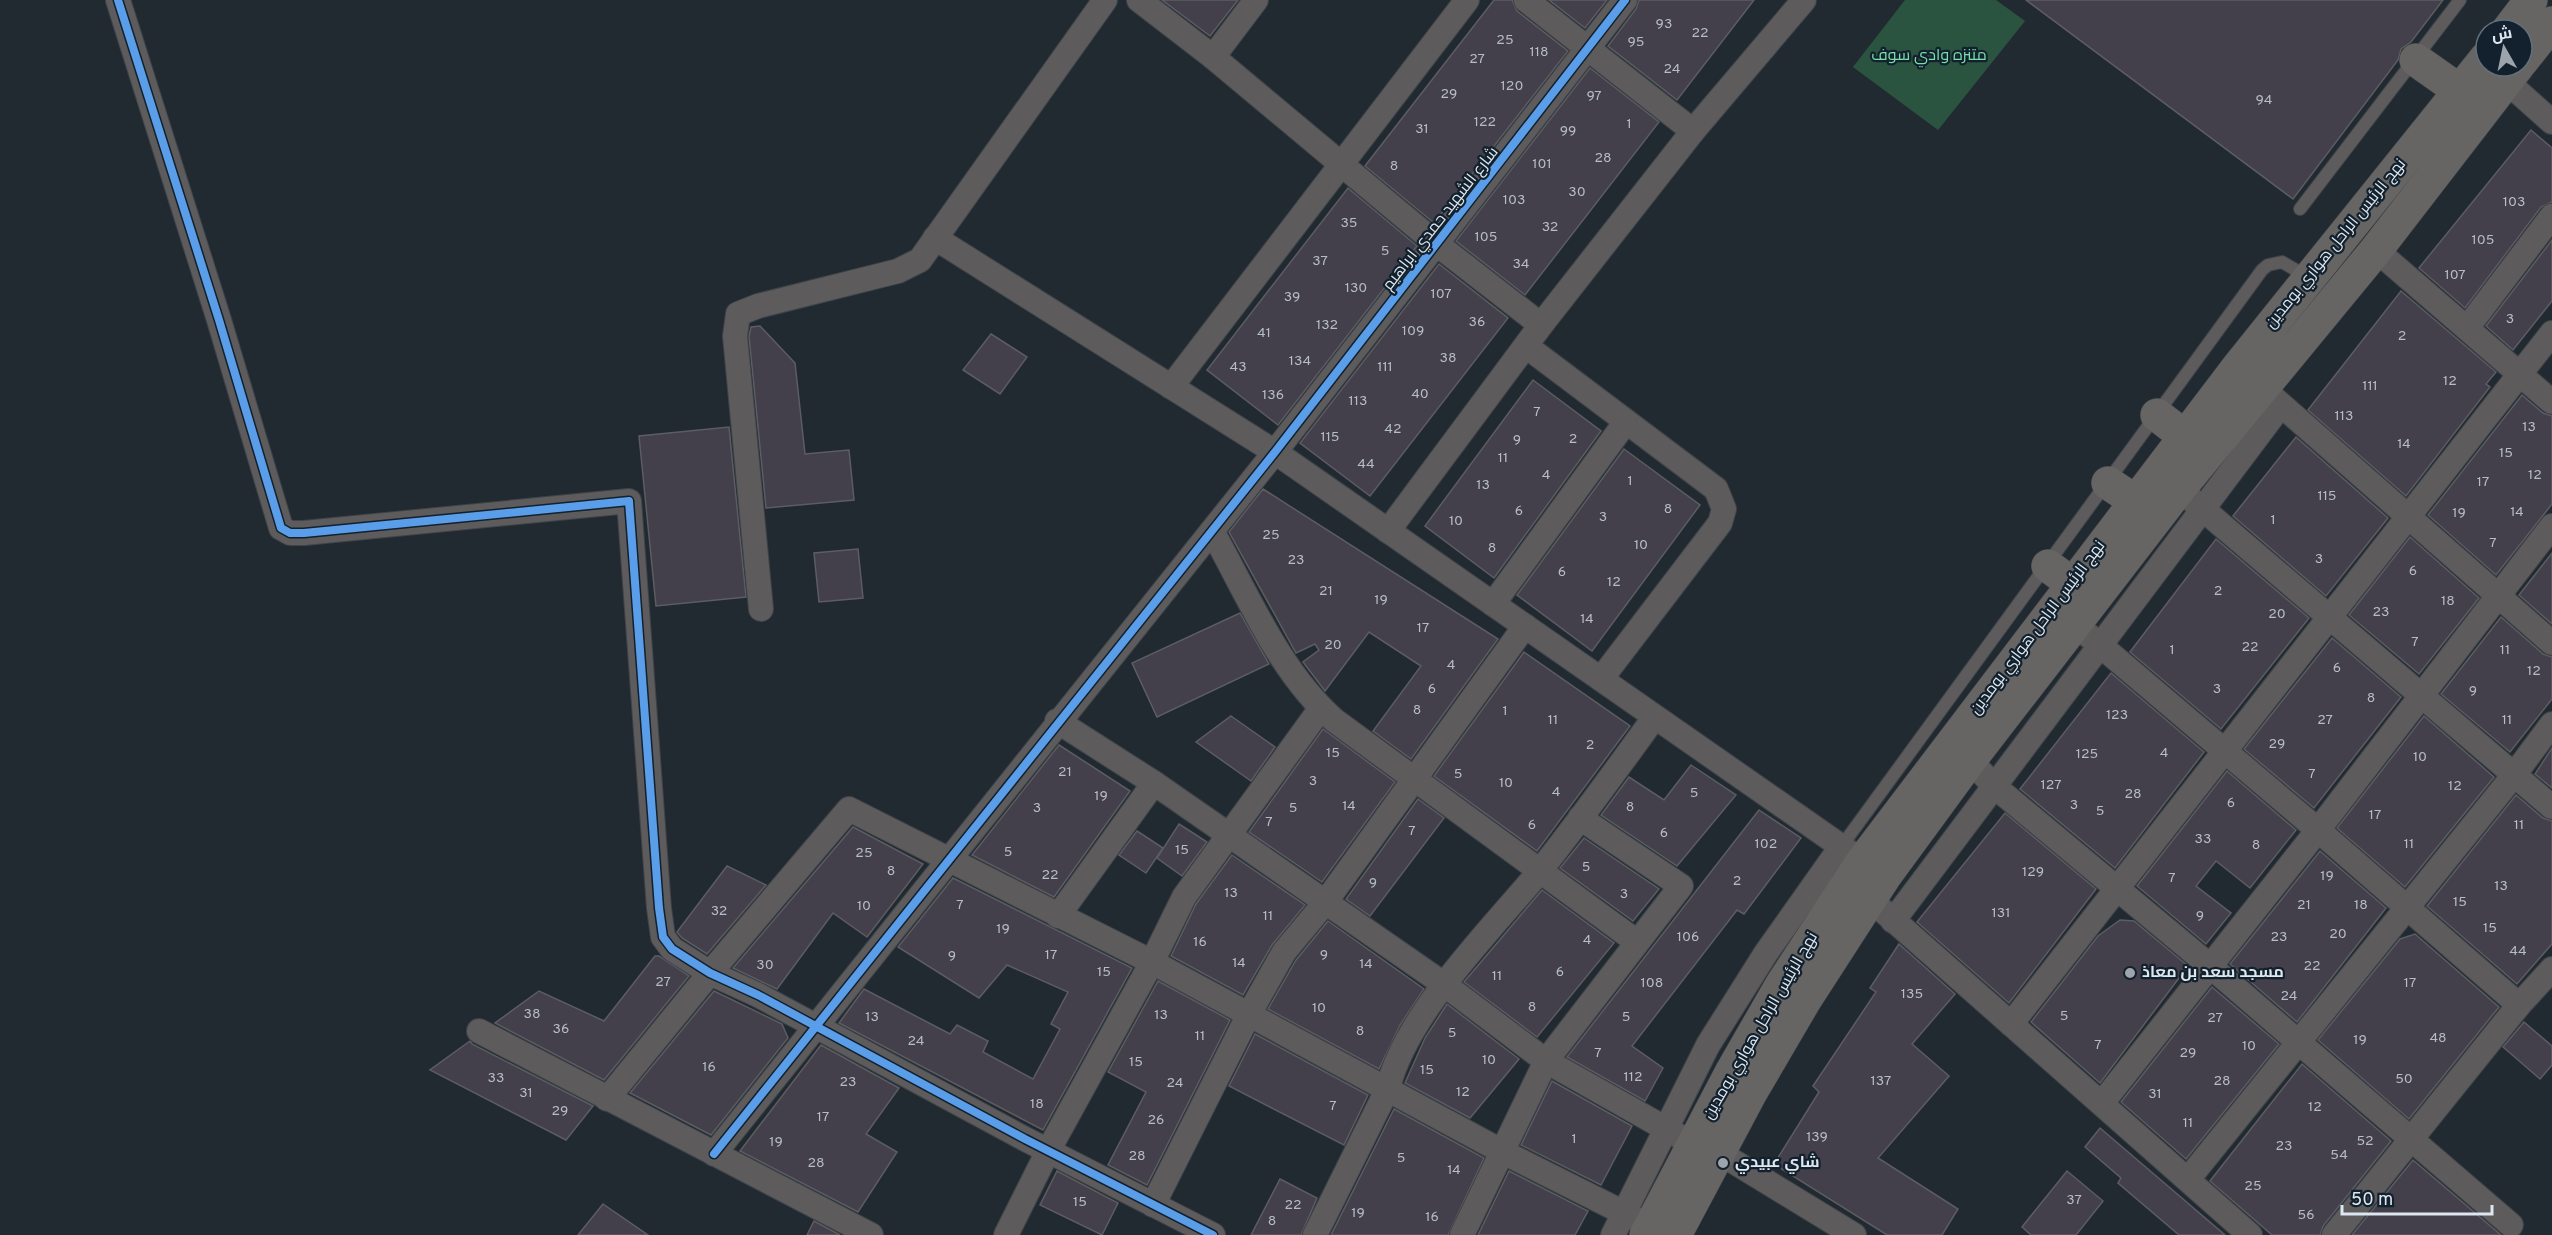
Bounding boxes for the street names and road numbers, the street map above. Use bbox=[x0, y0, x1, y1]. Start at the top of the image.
street label: شارع الشهيد حمدي ابراهيم bbox=[1379, 143, 1505, 296]
street label: نهج الرئيس الراحل هواري بومدين bbox=[2261, 155, 2412, 334]
street label: نهج الرئيس الراحل هواري بومدين bbox=[1966, 537, 2112, 720]
street label: نهج الرئيس الراحل هواري بومدين bbox=[1699, 929, 1825, 1124]

